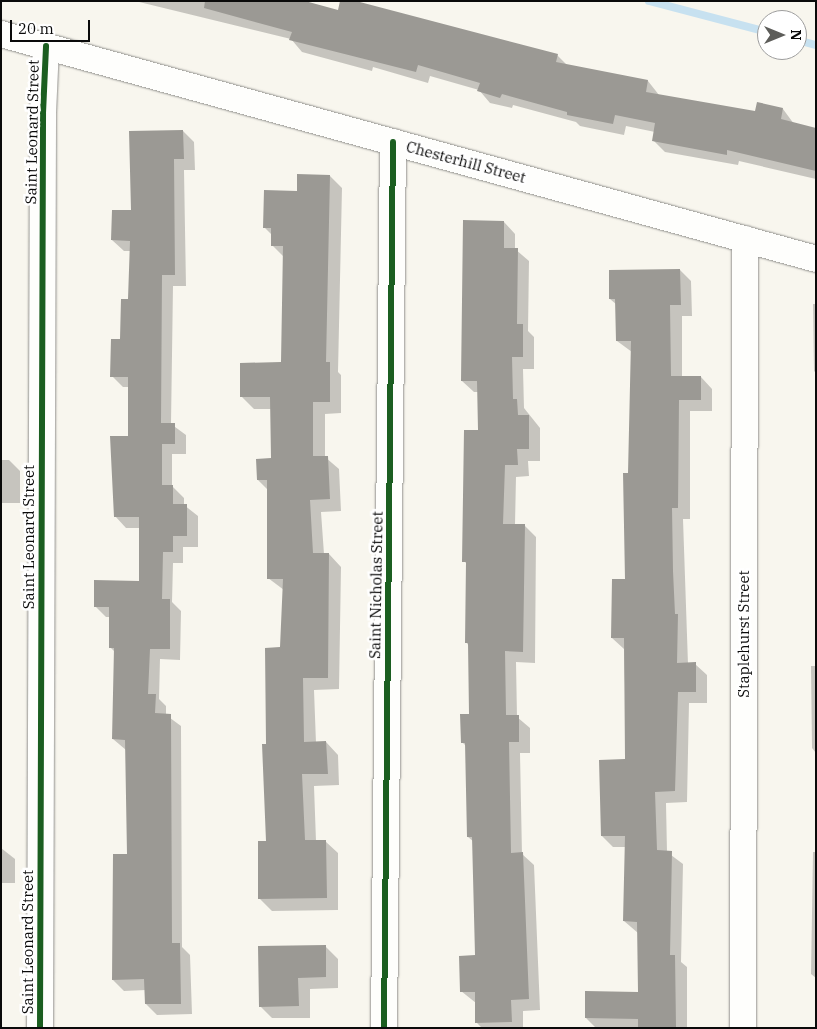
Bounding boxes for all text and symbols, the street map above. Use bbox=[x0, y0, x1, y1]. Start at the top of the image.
scale bar bbox=[12, 10, 92, 42]
north arrow bbox=[757, 10, 807, 60]
text: 20 m bbox=[18, 19, 54, 38]
text: N bbox=[787, 29, 805, 41]
street label: Saint Leonard Street bbox=[22, 60, 42, 204]
street label: Chesterhill Street bbox=[404, 137, 528, 187]
street label: Saint Leonard Street bbox=[20, 465, 38, 609]
street label: Saint Nicholas Street bbox=[366, 511, 386, 659]
street label: Staplehurst Street bbox=[735, 570, 753, 698]
street label: Saint Leonard Street bbox=[19, 870, 37, 1014]

